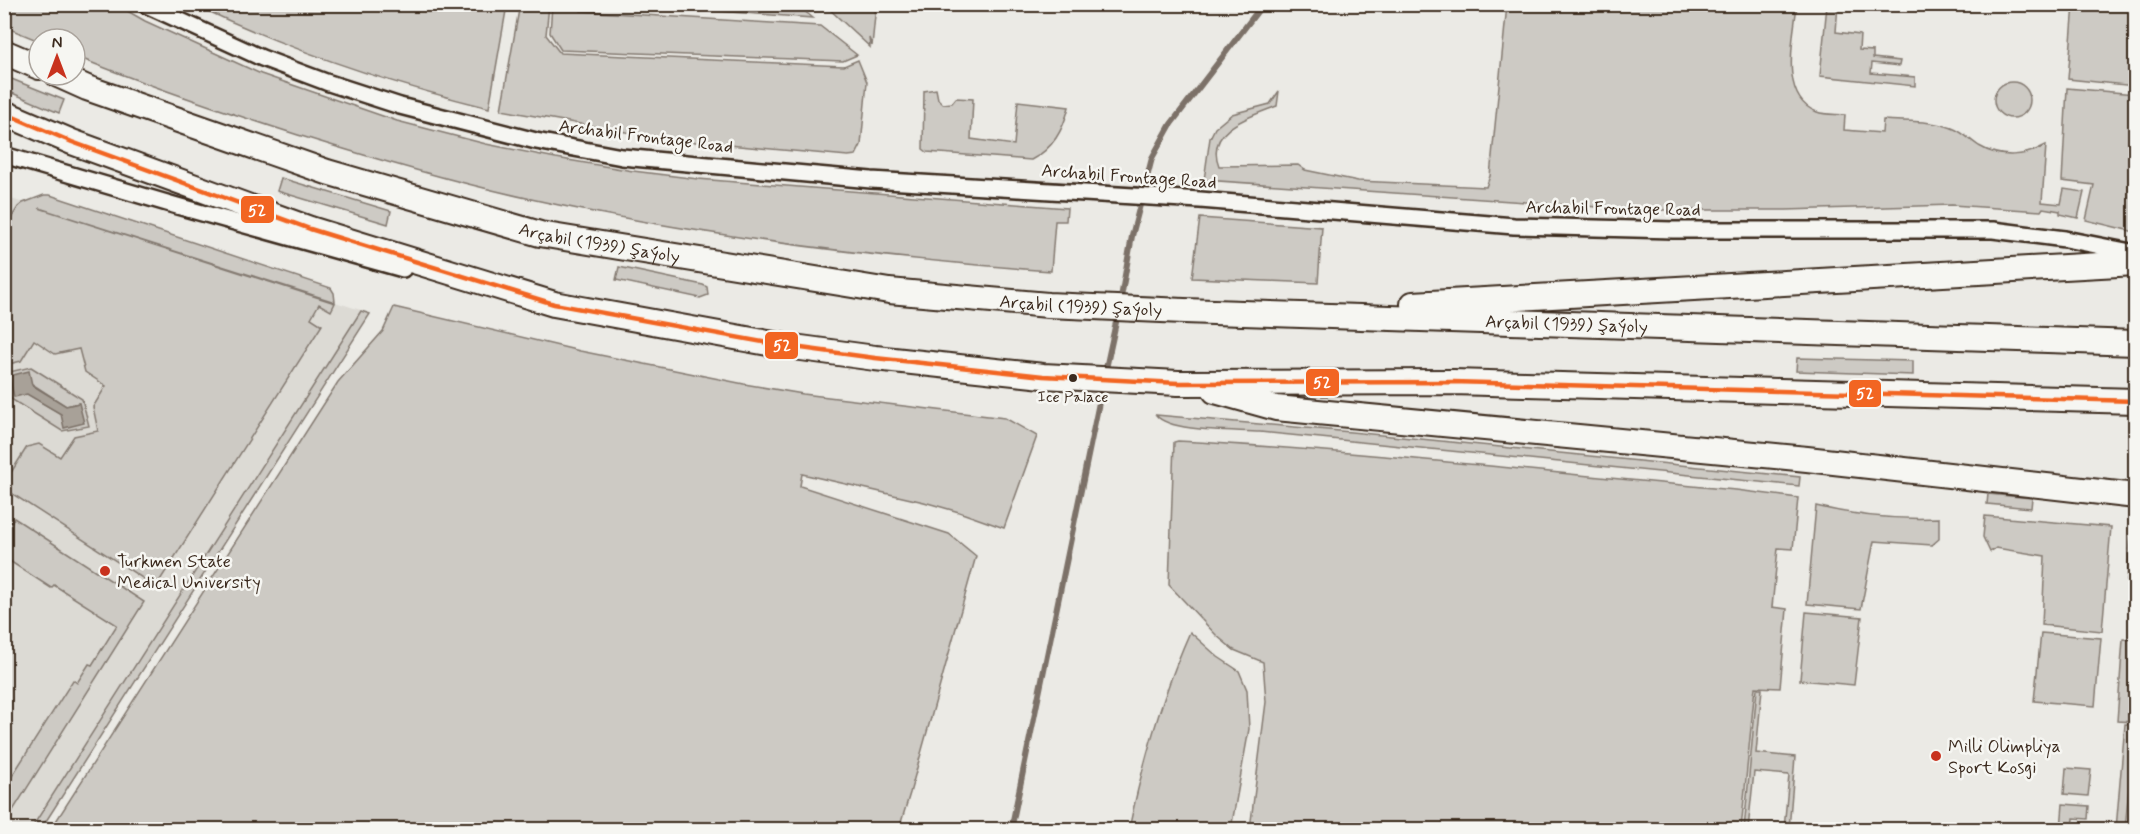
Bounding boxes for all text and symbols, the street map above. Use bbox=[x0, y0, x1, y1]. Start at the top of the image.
north arrow bbox=[27, 27, 87, 87]
text: N bbox=[52, 33, 62, 54]
street label: Archabil Frontage Road bbox=[557, 114, 734, 161]
street label: Archabil Frontage Road bbox=[1040, 159, 1217, 196]
line badge: 52 bbox=[240, 195, 275, 224]
street label: Archabil Frontage Road bbox=[1525, 195, 1701, 224]
text: 52 bbox=[248, 201, 266, 222]
street label: Arçabil (1939) şaýoly bbox=[516, 217, 681, 270]
street label: Arçabil (1939) şaýoly bbox=[998, 290, 1163, 323]
street label: Arçabil (1939) şaýoly bbox=[1485, 310, 1648, 340]
line badge: 52 bbox=[764, 331, 799, 360]
text: 52 bbox=[773, 336, 791, 357]
line badge: 52 bbox=[1305, 368, 1340, 397]
marker: Ice Palace bbox=[1067, 372, 1079, 384]
text: 52 bbox=[1313, 373, 1331, 394]
line badge: 52 bbox=[1848, 379, 1882, 408]
text: 52 bbox=[1856, 384, 1874, 405]
place label: Ice Palace bbox=[1038, 387, 1108, 408]
place label: Turkmen State Medical University bbox=[117, 550, 261, 595]
marker: Turkmen State Medical University bbox=[98, 564, 112, 578]
place label: Milli Olimpliya Sport Kosgi bbox=[1948, 735, 2061, 780]
marker: Milli Olimpliya Sport Kosgi bbox=[1929, 749, 1943, 763]

